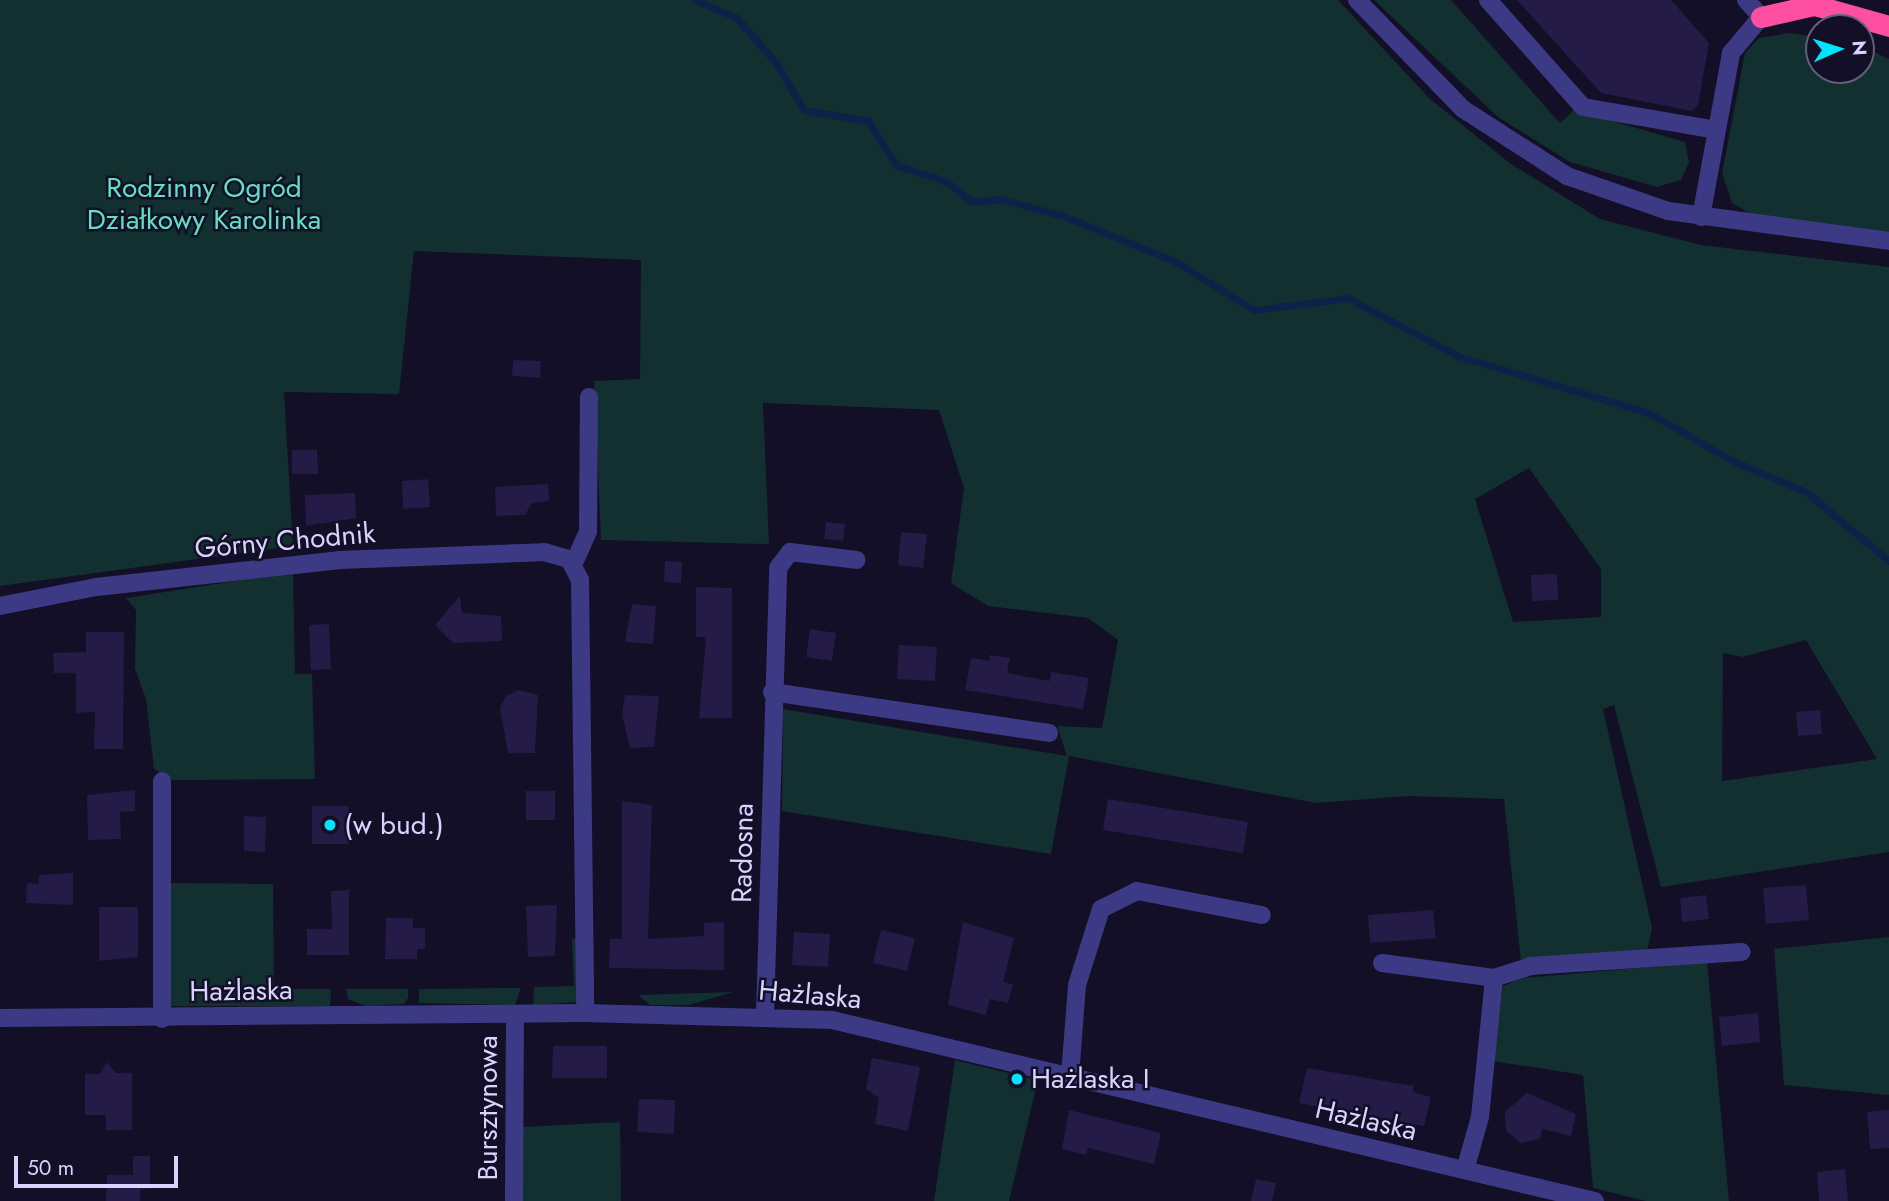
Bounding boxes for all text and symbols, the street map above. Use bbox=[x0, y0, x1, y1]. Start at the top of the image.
north arrow bbox=[1805, 14, 1875, 84]
text: N bbox=[1846, 40, 1873, 56]
park label: Rodzinny Ogród Działkowy Karolinka bbox=[87, 171, 321, 237]
street label: Górny Chodnik bbox=[193, 516, 377, 566]
street label: Radosna bbox=[725, 803, 761, 903]
place label: (w bud.) bbox=[344, 808, 444, 842]
marker: (w bud.) bbox=[322, 817, 338, 833]
street label: Hażlaska bbox=[189, 973, 293, 1009]
street label: Hażlaska bbox=[757, 974, 863, 1016]
street label: Bursztynowa bbox=[471, 1035, 505, 1181]
place label: Hażlaska I bbox=[1031, 1062, 1150, 1096]
marker: Hażlaska I bbox=[1009, 1071, 1025, 1087]
street label: Hażlaska bbox=[1312, 1092, 1420, 1148]
scale bar bbox=[18, 1142, 182, 1186]
text: 50 m bbox=[27, 1153, 74, 1183]

